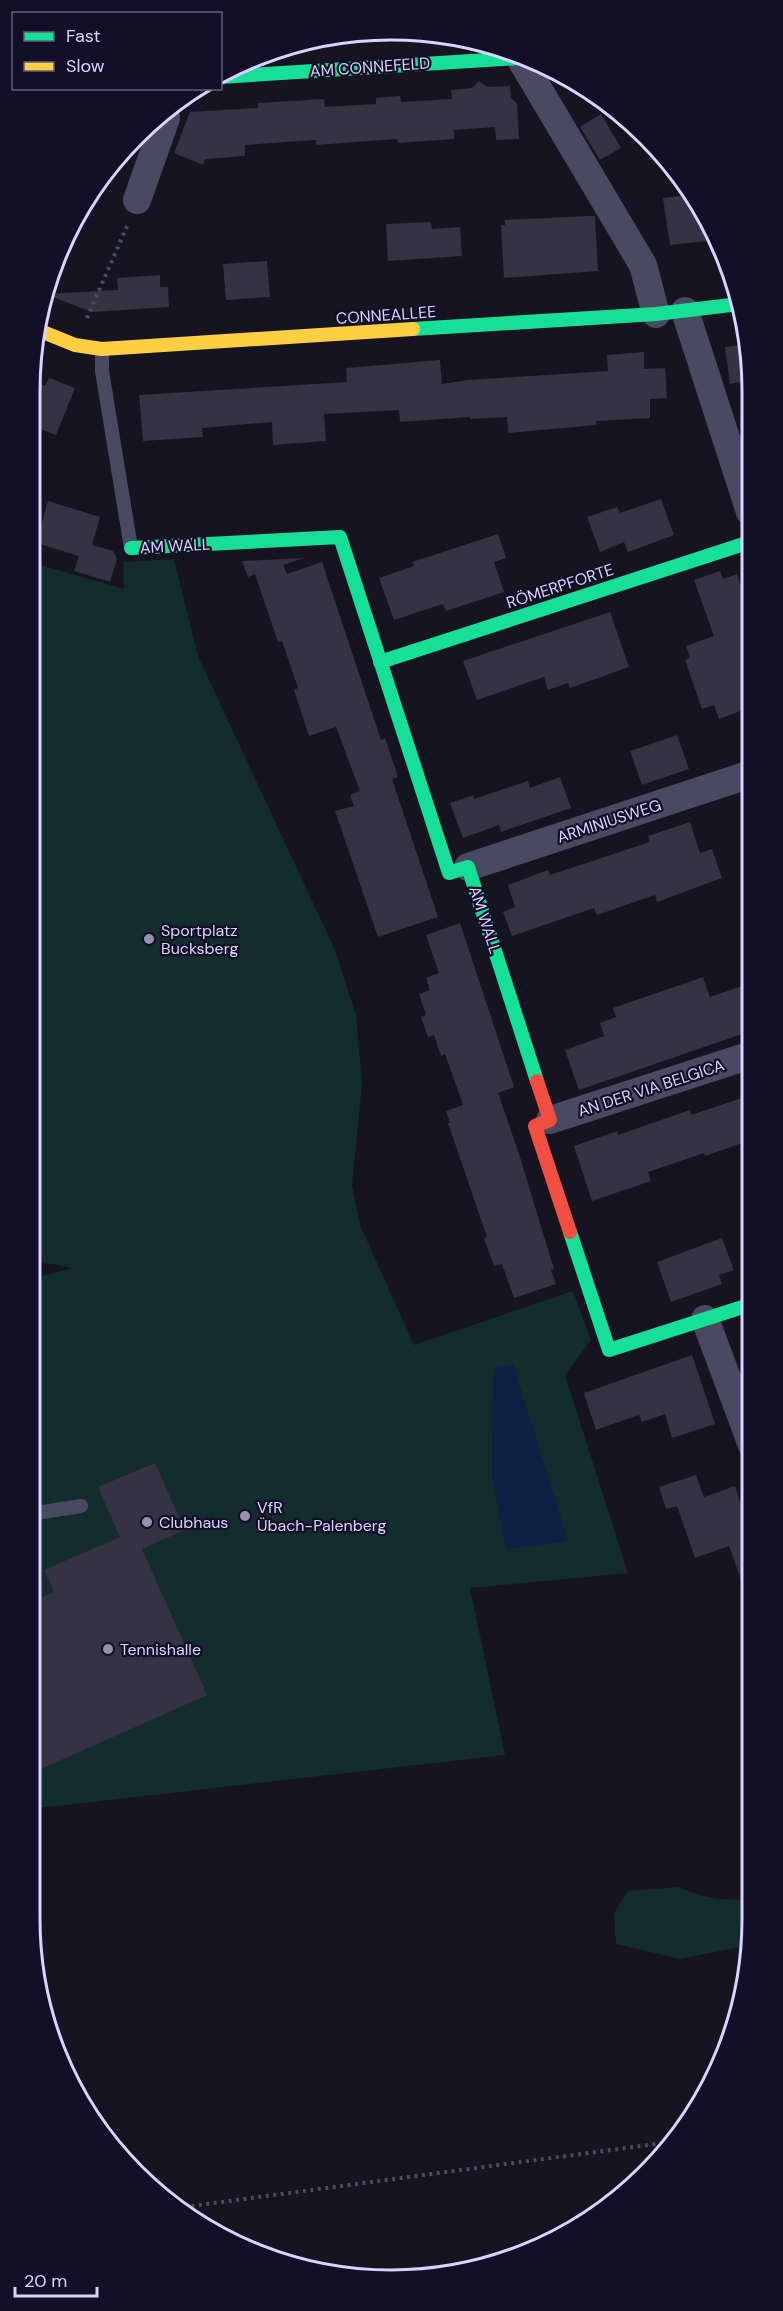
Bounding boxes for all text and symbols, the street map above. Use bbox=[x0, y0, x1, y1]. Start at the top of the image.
legend bbox=[12, 12, 222, 90]
text: Fast bbox=[66, 24, 101, 48]
street label: AM CONNEFELD bbox=[309, 52, 431, 82]
text: Slow bbox=[66, 54, 105, 78]
street label: CONNEALLEE bbox=[335, 301, 437, 329]
street label: AM WALL bbox=[139, 534, 211, 558]
street label: RÖMERPFORTE bbox=[504, 559, 616, 613]
street label: ARMINIUSWEG bbox=[554, 794, 664, 848]
street label: AM WALL bbox=[464, 883, 506, 957]
place label: Sportplatz Bucksberg bbox=[161, 920, 238, 959]
marker: Sportplatz Bucksberg bbox=[142, 932, 156, 946]
street label: AN DER VIA BELGICA bbox=[575, 1054, 727, 1122]
place label: VfR Übach-Palenberg bbox=[257, 1497, 386, 1536]
marker: VfR Übach-Palenberg bbox=[238, 1509, 252, 1523]
place label: Clubhaus bbox=[159, 1512, 228, 1533]
marker: Clubhaus bbox=[140, 1515, 154, 1529]
place label: Tennishalle bbox=[120, 1639, 201, 1660]
marker: Tennishalle bbox=[101, 1642, 115, 1656]
scale bar bbox=[15, 2260, 98, 2298]
text: 20 m bbox=[24, 2269, 67, 2293]

